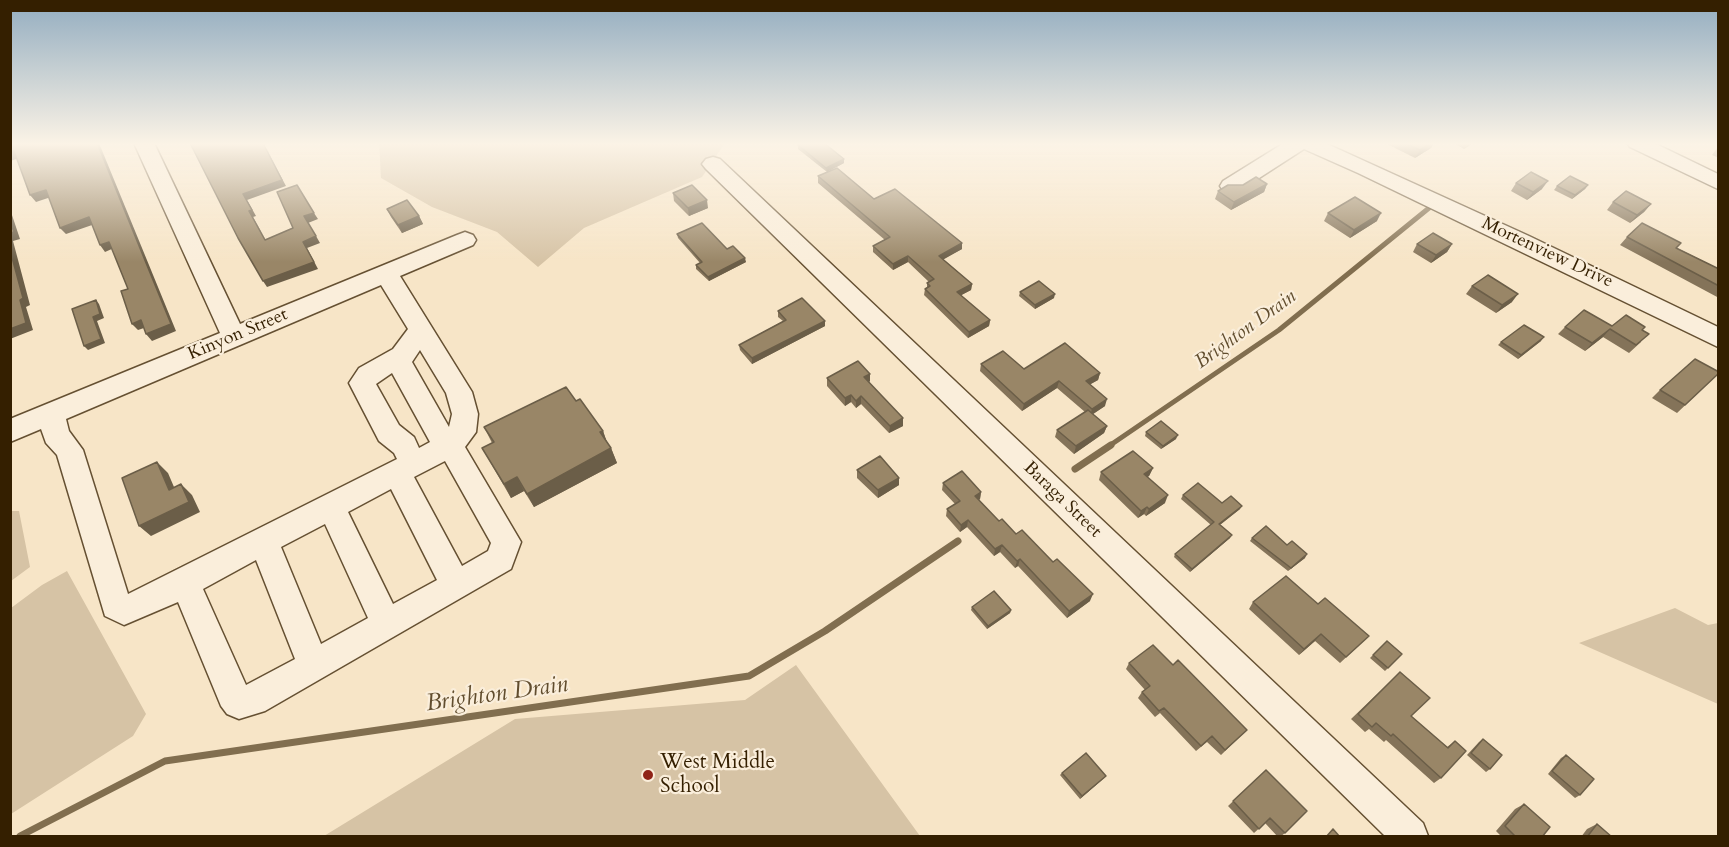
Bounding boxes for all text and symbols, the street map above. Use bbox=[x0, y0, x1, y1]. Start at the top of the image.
street label: Mortenview Drive bbox=[1478, 213, 1616, 293]
water label: Brighton Drain bbox=[1191, 285, 1301, 375]
street label: Kinyon Street bbox=[185, 304, 291, 366]
street label: Baraga Street bbox=[1018, 457, 1106, 543]
water label: Brighton Drain bbox=[424, 671, 570, 719]
place label: West Middle School bbox=[660, 750, 775, 800]
marker: West Middle School bbox=[641, 768, 655, 782]

